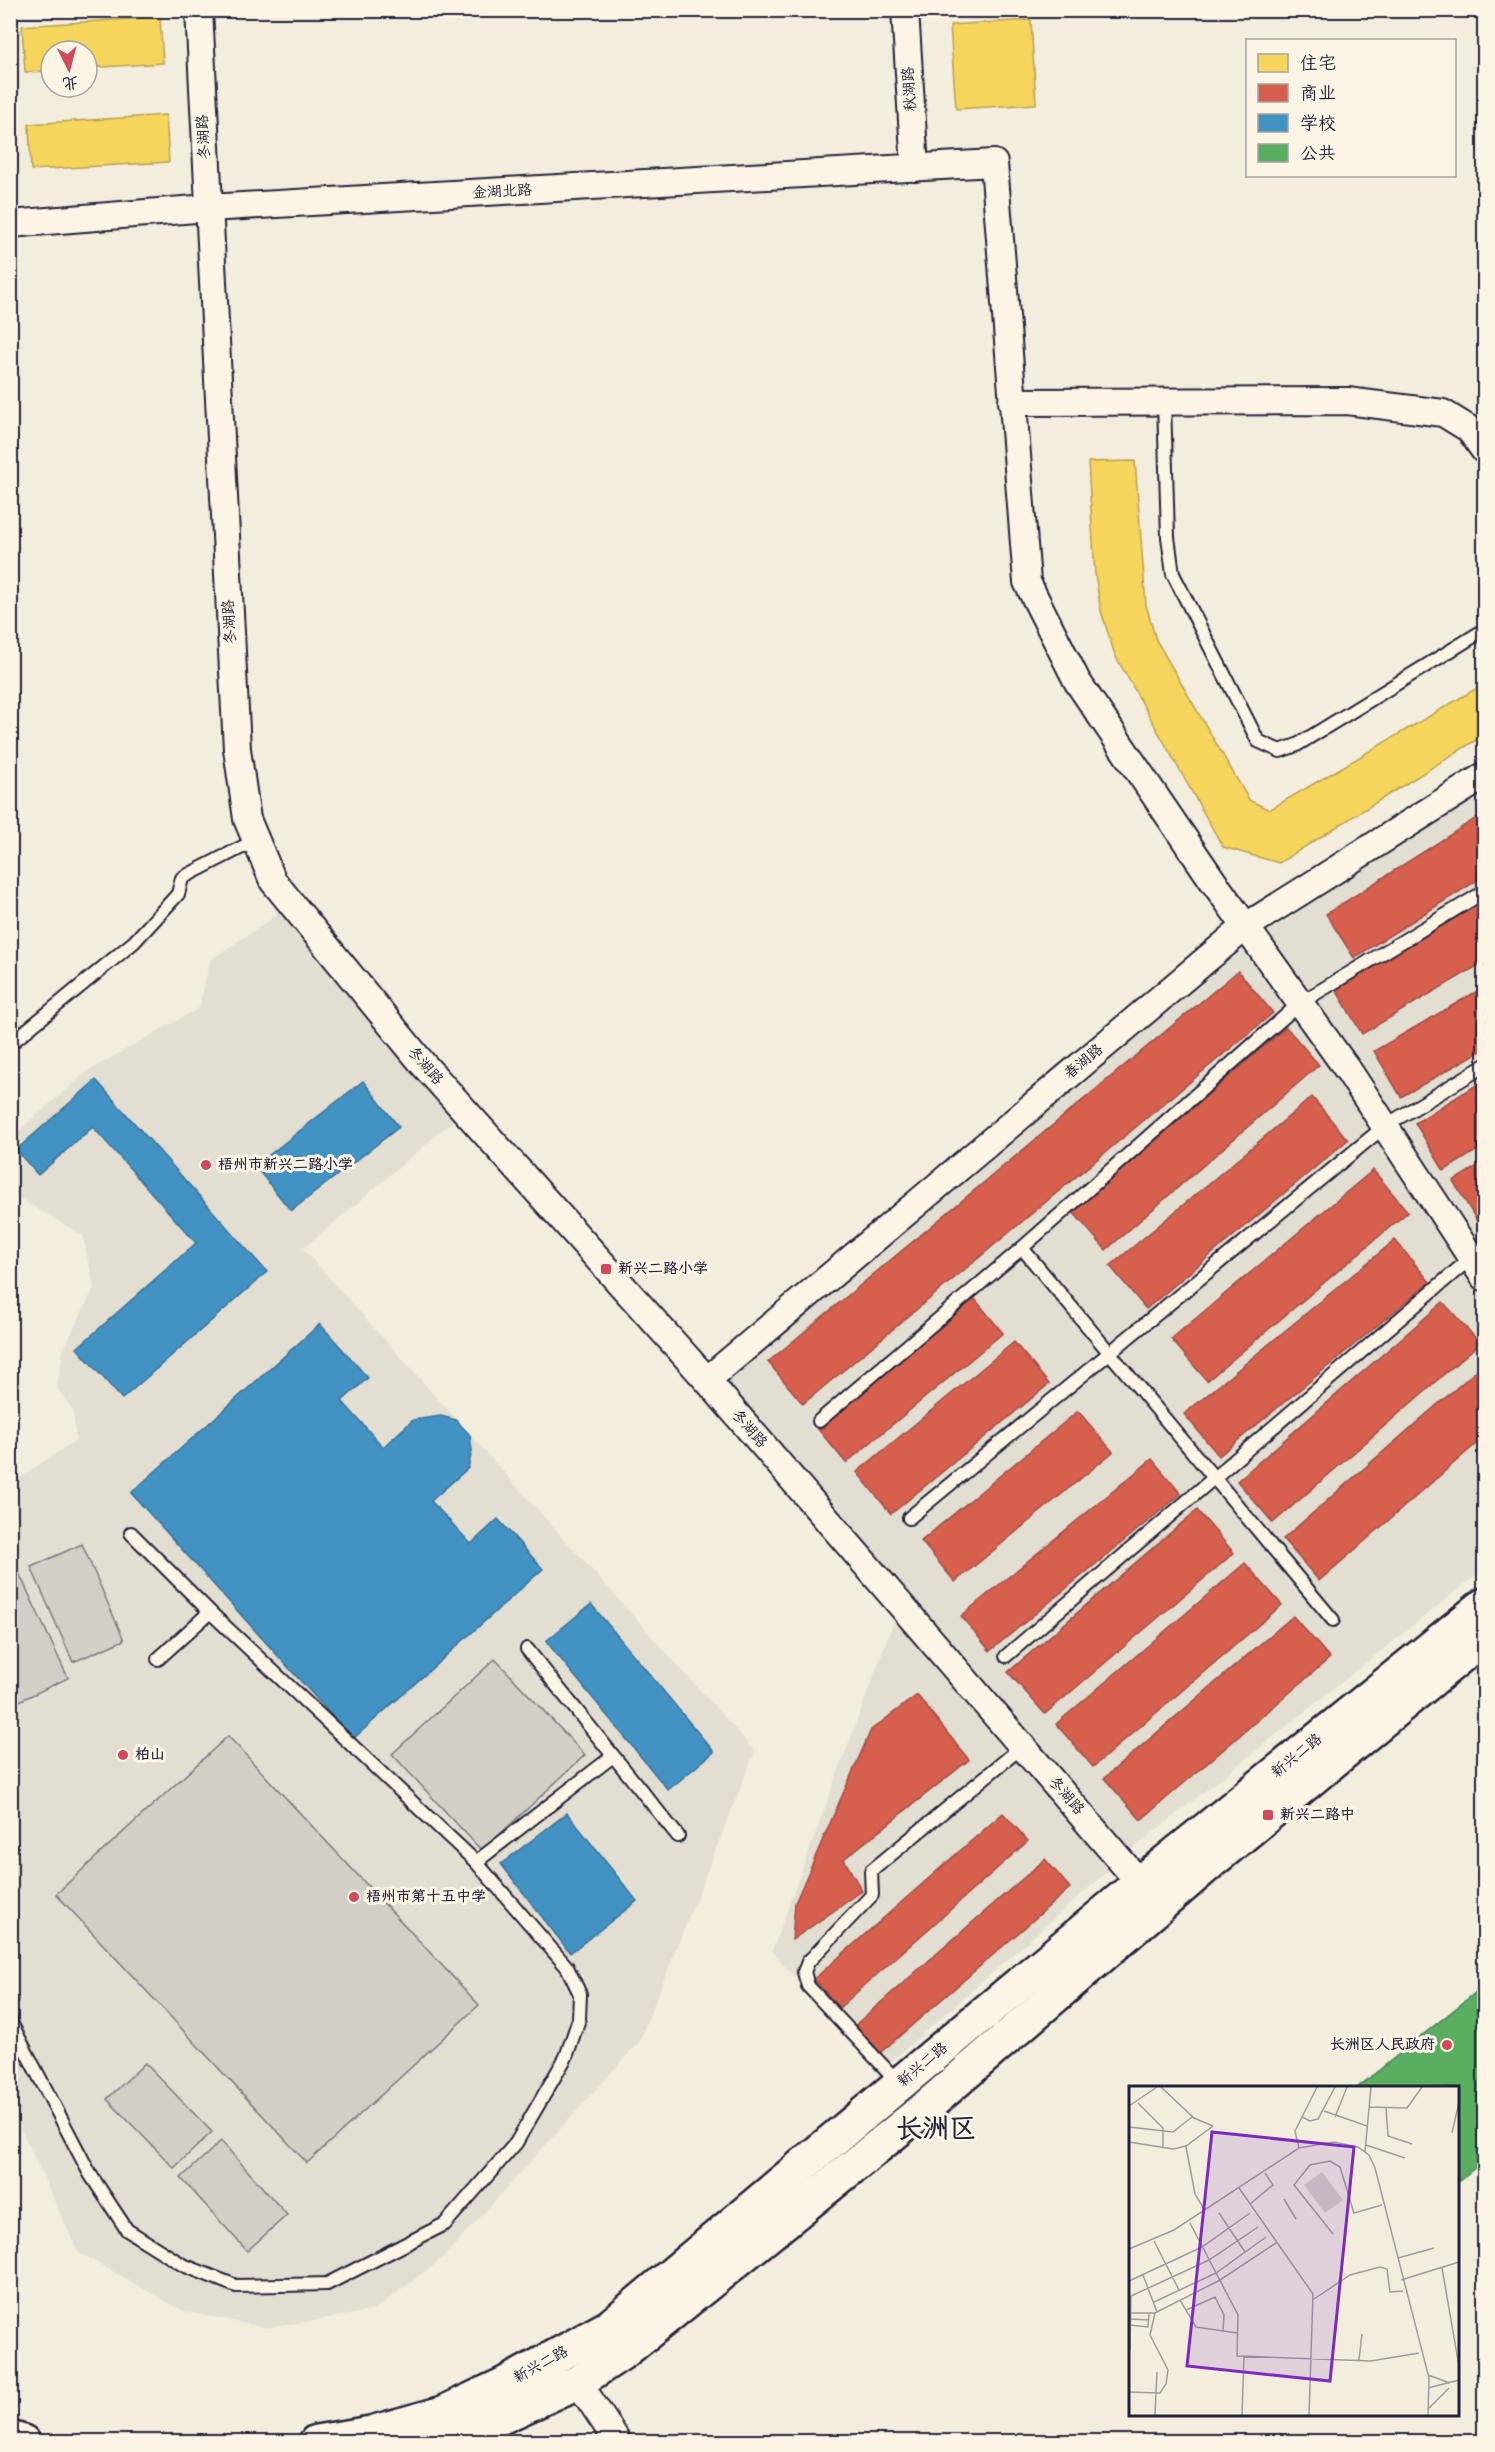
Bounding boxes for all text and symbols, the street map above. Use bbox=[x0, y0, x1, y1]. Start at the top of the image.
north arrow bbox=[39, 39, 99, 99]
legend bbox=[1246, 39, 1456, 177]
text: 住宅 bbox=[1300, 50, 1336, 79]
street label: 秋湖路 bbox=[896, 66, 924, 112]
text: 北 bbox=[61, 69, 80, 96]
text: 商业 bbox=[1300, 80, 1336, 109]
text: 学校 bbox=[1300, 110, 1336, 139]
street label: 冬湖路 bbox=[191, 114, 217, 160]
text: 公共 bbox=[1300, 140, 1336, 169]
street label: 金湖北路 bbox=[471, 178, 533, 206]
street label: 冬湖路 bbox=[217, 599, 243, 645]
street label: 春湖路 bbox=[1059, 1038, 1109, 1086]
street label: 冬湖路 bbox=[401, 1041, 449, 1091]
place label: 梧州市新兴二路小学 bbox=[218, 1153, 353, 1177]
marker: 梧州市新兴二路小学 bbox=[199, 1158, 213, 1172]
place label: 新兴二路小学 bbox=[618, 1257, 708, 1281]
marker: 新兴二路小学 bbox=[599, 1262, 613, 1276]
street label: 冬湖路 bbox=[725, 1404, 773, 1454]
street label: 新兴二路 bbox=[1266, 1728, 1328, 1784]
place label: 柏山 bbox=[135, 1743, 165, 1767]
marker: 柏山 bbox=[116, 1748, 130, 1762]
street label: 冬湖路 bbox=[1042, 1771, 1090, 1821]
place label: 新兴二路中 bbox=[1280, 1803, 1355, 1827]
marker: 新兴二路中 bbox=[1261, 1808, 1275, 1822]
place label: 梧州市第十五中学 bbox=[366, 1885, 486, 1909]
marker: 梧州市第十五中学 bbox=[347, 1890, 361, 1904]
place label: 长洲区人民政府 bbox=[1330, 2033, 1435, 2057]
street label: 新兴二路 bbox=[892, 2037, 954, 2093]
marker: 长洲区人民政府 bbox=[1440, 2038, 1454, 2052]
inset map bbox=[1129, 2086, 1459, 2416]
district label: 长洲区 bbox=[896, 2108, 977, 2151]
street label: 新兴二路 bbox=[509, 2340, 573, 2390]

